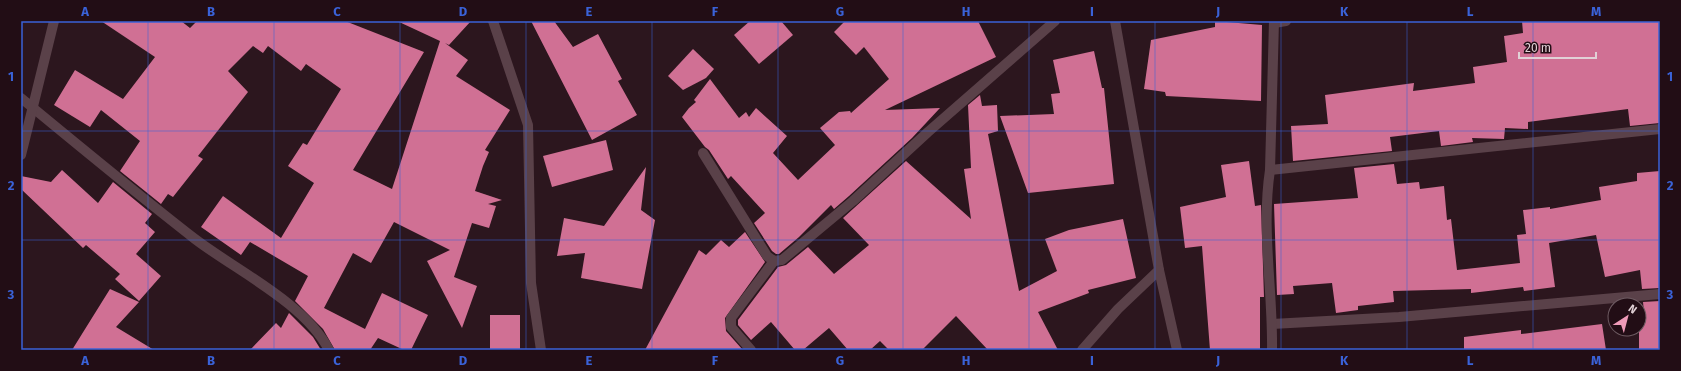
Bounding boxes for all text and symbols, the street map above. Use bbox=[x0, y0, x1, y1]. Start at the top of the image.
text: A bbox=[80, 4, 89, 19]
text: B bbox=[207, 4, 215, 19]
text: C bbox=[333, 4, 341, 19]
text: D bbox=[459, 4, 468, 19]
text: E bbox=[586, 4, 593, 19]
text: F bbox=[712, 4, 719, 19]
text: G bbox=[836, 4, 844, 19]
text: H bbox=[962, 4, 970, 19]
text: I bbox=[1090, 4, 1094, 19]
text: J bbox=[1215, 4, 1220, 19]
text: K bbox=[1340, 4, 1349, 19]
text: L bbox=[1467, 4, 1474, 19]
text: M bbox=[1591, 4, 1601, 19]
scale bar bbox=[1519, 34, 1596, 60]
text: 20 m bbox=[1525, 41, 1551, 55]
text: 1 bbox=[8, 69, 14, 84]
text: 1 bbox=[1667, 69, 1673, 84]
text: 2 bbox=[8, 178, 15, 193]
text: 2 bbox=[1667, 178, 1674, 193]
text: 3 bbox=[7, 287, 15, 302]
text: 3 bbox=[1666, 287, 1674, 302]
north arrow bbox=[1607, 297, 1647, 337]
text: N bbox=[1626, 302, 1639, 317]
text: A bbox=[80, 353, 89, 368]
text: B bbox=[207, 353, 215, 368]
text: C bbox=[333, 353, 341, 368]
text: D bbox=[459, 353, 468, 368]
text: E bbox=[586, 353, 593, 368]
text: F bbox=[712, 353, 719, 368]
text: G bbox=[836, 353, 844, 368]
text: H bbox=[962, 353, 970, 368]
text: I bbox=[1090, 353, 1094, 368]
text: J bbox=[1215, 353, 1220, 368]
text: K bbox=[1340, 353, 1349, 368]
text: L bbox=[1467, 353, 1474, 368]
text: M bbox=[1591, 353, 1601, 368]

